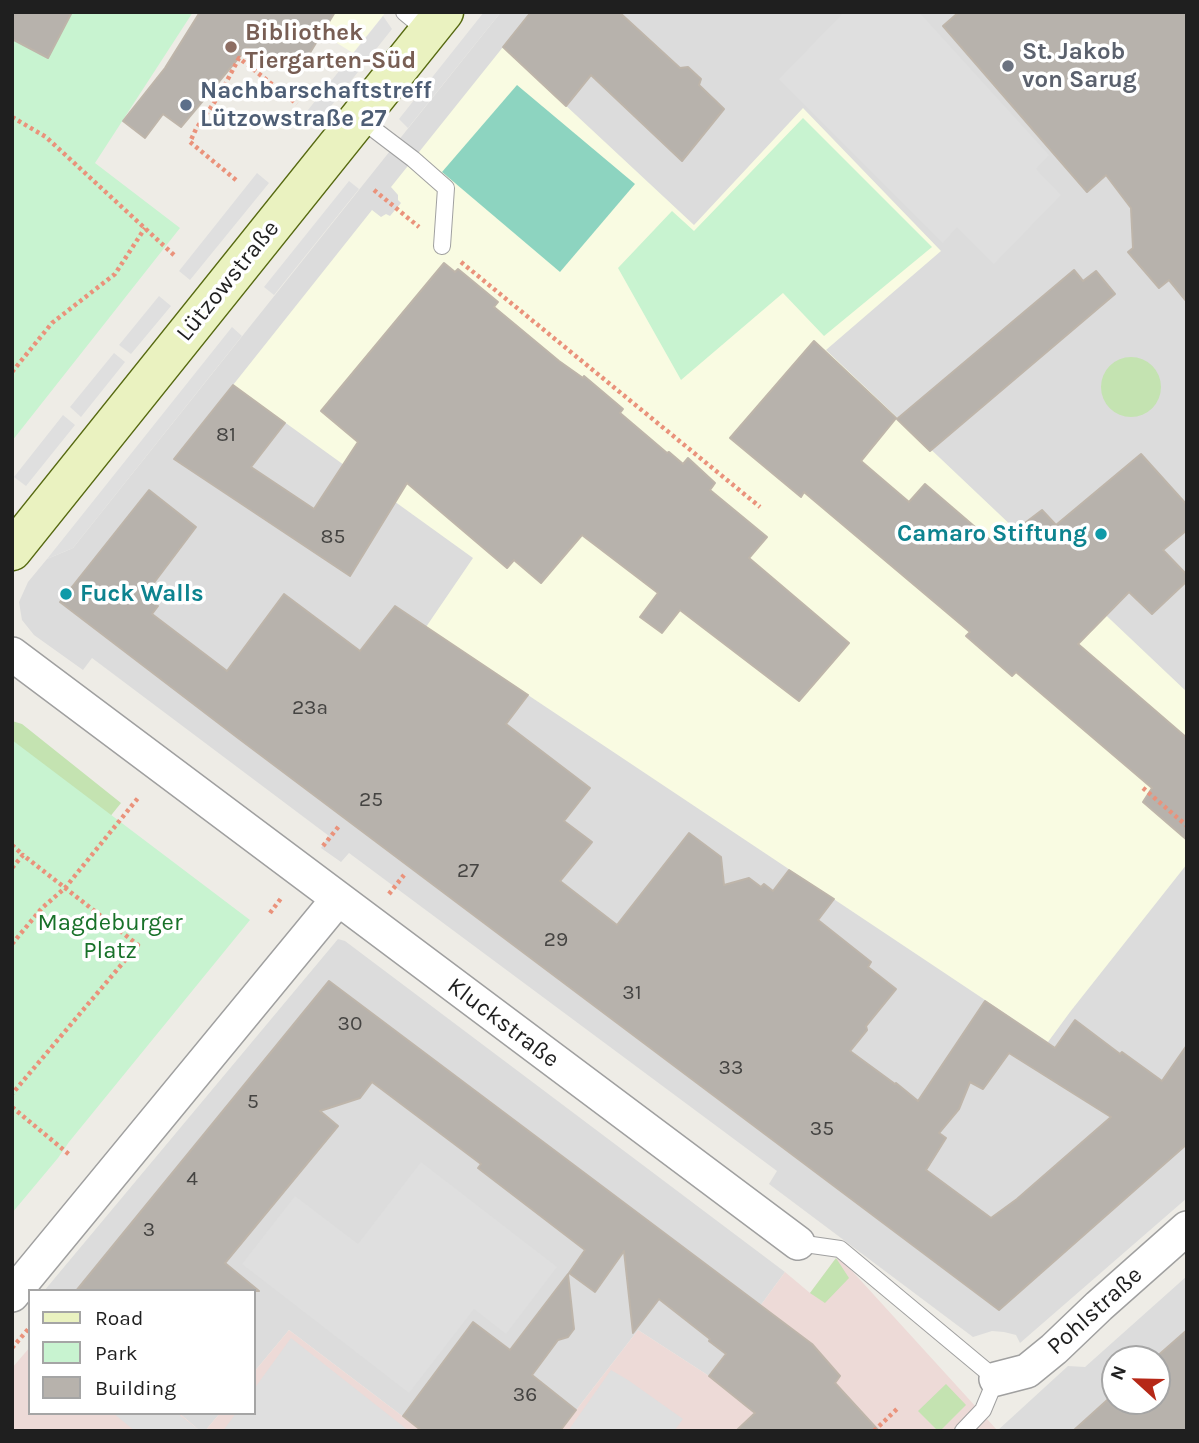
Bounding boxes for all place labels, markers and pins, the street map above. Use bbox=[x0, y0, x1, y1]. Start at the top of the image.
place label: Bibliothek Tiergarten-Süd bbox=[245, 19, 416, 75]
place label: St. Jakob von Sarug bbox=[1022, 38, 1137, 94]
marker: Bibliothek Tiergarten-Süd bbox=[223, 39, 239, 55]
marker: St. Jakob von Sarug bbox=[1000, 58, 1016, 74]
place label: Nachbarschaftstreff Lützowstraße 27 bbox=[200, 77, 432, 133]
marker: Nachbarschaftstreff Lützowstraße 27 bbox=[178, 97, 194, 113]
place label: Camaro Stiftung bbox=[897, 520, 1087, 548]
marker: Camaro Stiftung bbox=[1093, 526, 1109, 542]
place label: Fuck Walls bbox=[80, 580, 204, 608]
marker: Fuck Walls bbox=[58, 586, 74, 602]

